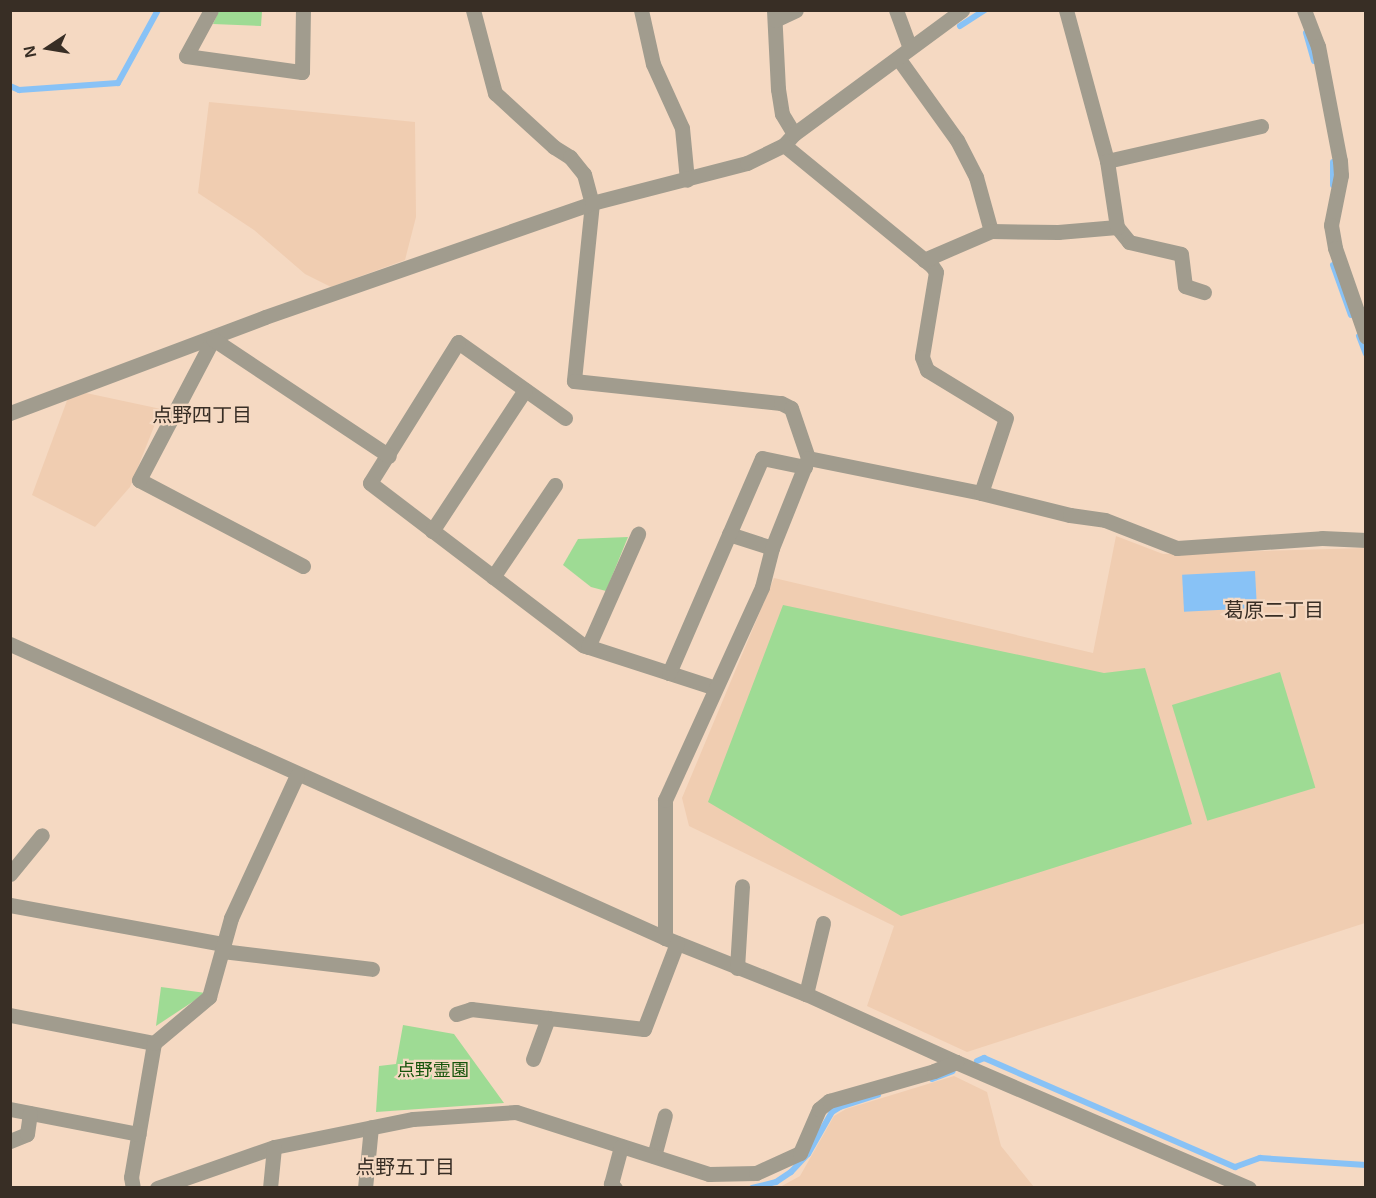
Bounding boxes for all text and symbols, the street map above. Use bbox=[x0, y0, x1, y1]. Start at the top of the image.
north arrow bbox=[18, 18, 78, 78]
text: N bbox=[20, 44, 39, 59]
district label: 点野四丁目 bbox=[152, 403, 252, 427]
district label: 葛原二丁目 bbox=[1224, 598, 1324, 622]
park label: 点野霊園 bbox=[397, 1059, 469, 1081]
district label: 点野五丁目 bbox=[355, 1155, 455, 1179]

